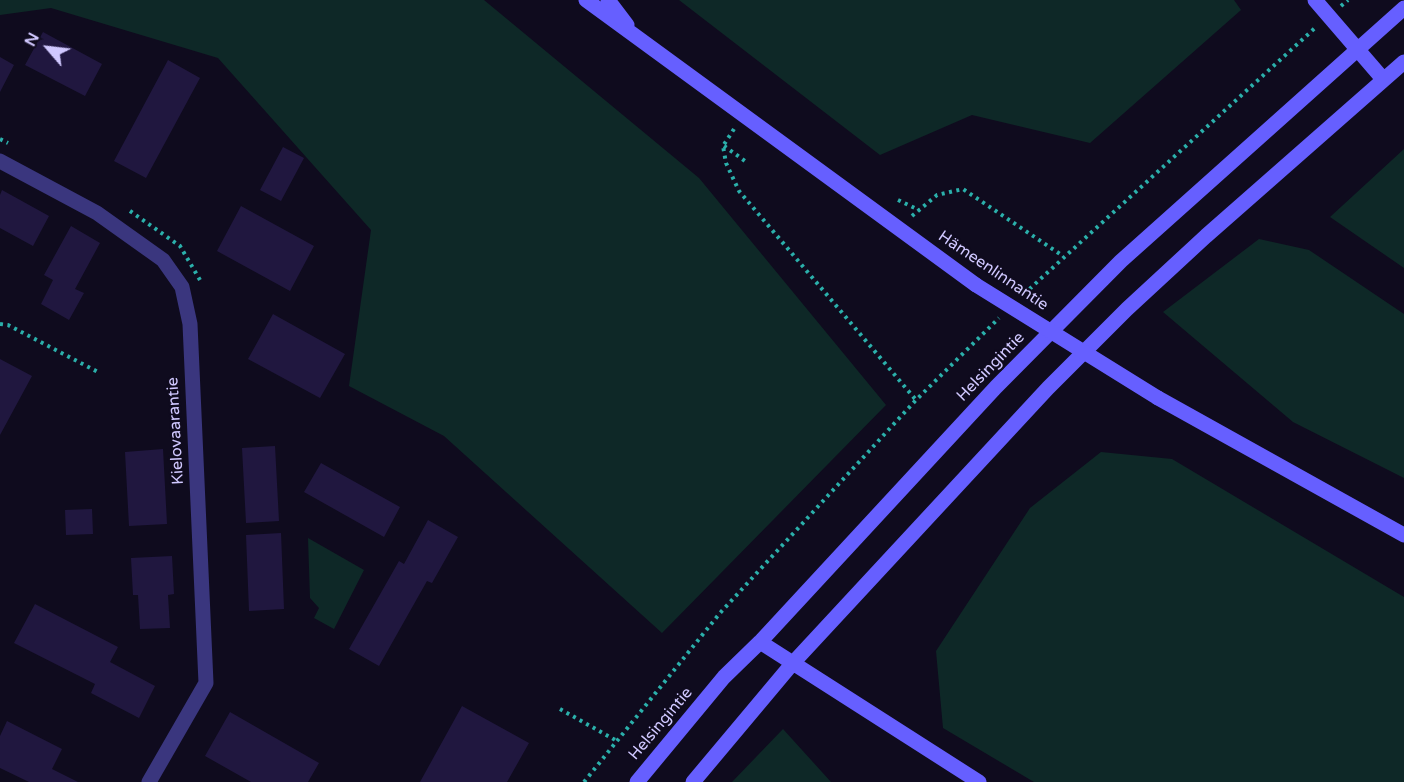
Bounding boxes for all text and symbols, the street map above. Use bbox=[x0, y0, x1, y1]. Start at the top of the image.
north arrow bbox=[18, 18, 78, 78]
text: N bbox=[20, 29, 44, 50]
street label: Hämeenlinnantie bbox=[934, 227, 1052, 315]
street label: Helsingintie bbox=[953, 328, 1029, 406]
street label: Kielovaarantie bbox=[164, 377, 188, 485]
street label: Helsingintie bbox=[625, 684, 697, 764]

